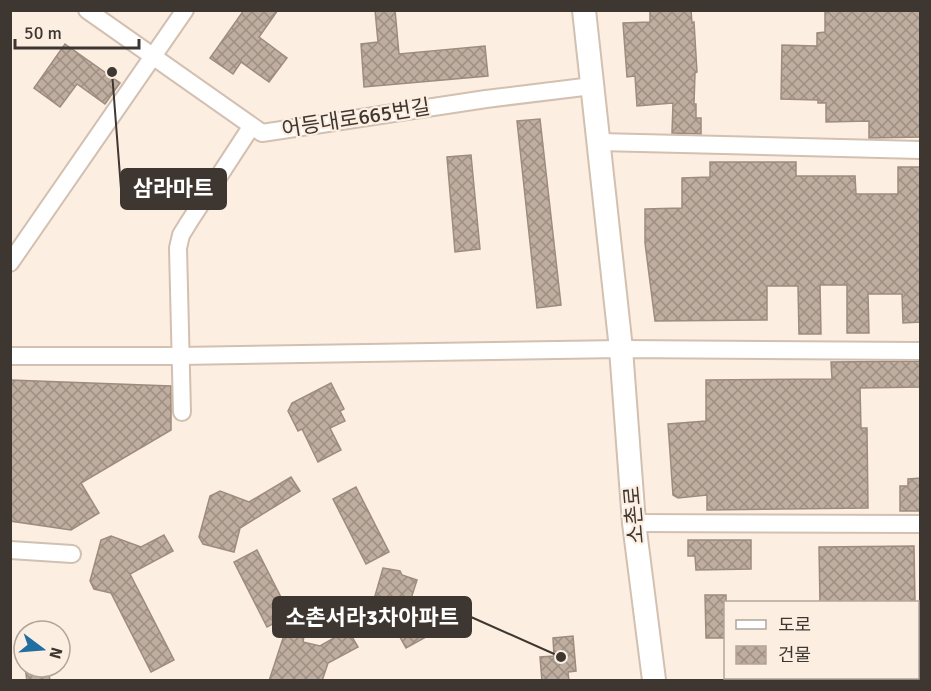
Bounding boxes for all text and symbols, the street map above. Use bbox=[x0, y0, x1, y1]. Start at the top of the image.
scale bar bbox=[15, 12, 140, 50]
text: 50 m bbox=[24, 22, 62, 44]
street label: 어등대로665번길 bbox=[280, 93, 432, 143]
callout: 삼라마트 bbox=[121, 169, 226, 209]
text: 삼라마트 bbox=[133, 175, 213, 202]
street label: 소촌로 bbox=[619, 485, 649, 545]
callout: 소촌서라3차아파트 bbox=[273, 597, 471, 637]
legend bbox=[724, 601, 919, 679]
text: 소촌서라3차아파트 bbox=[285, 604, 459, 631]
text: 도로 bbox=[778, 614, 811, 636]
north arrow bbox=[12, 619, 72, 679]
text: 건물 bbox=[778, 644, 811, 666]
text: N bbox=[44, 645, 67, 661]

